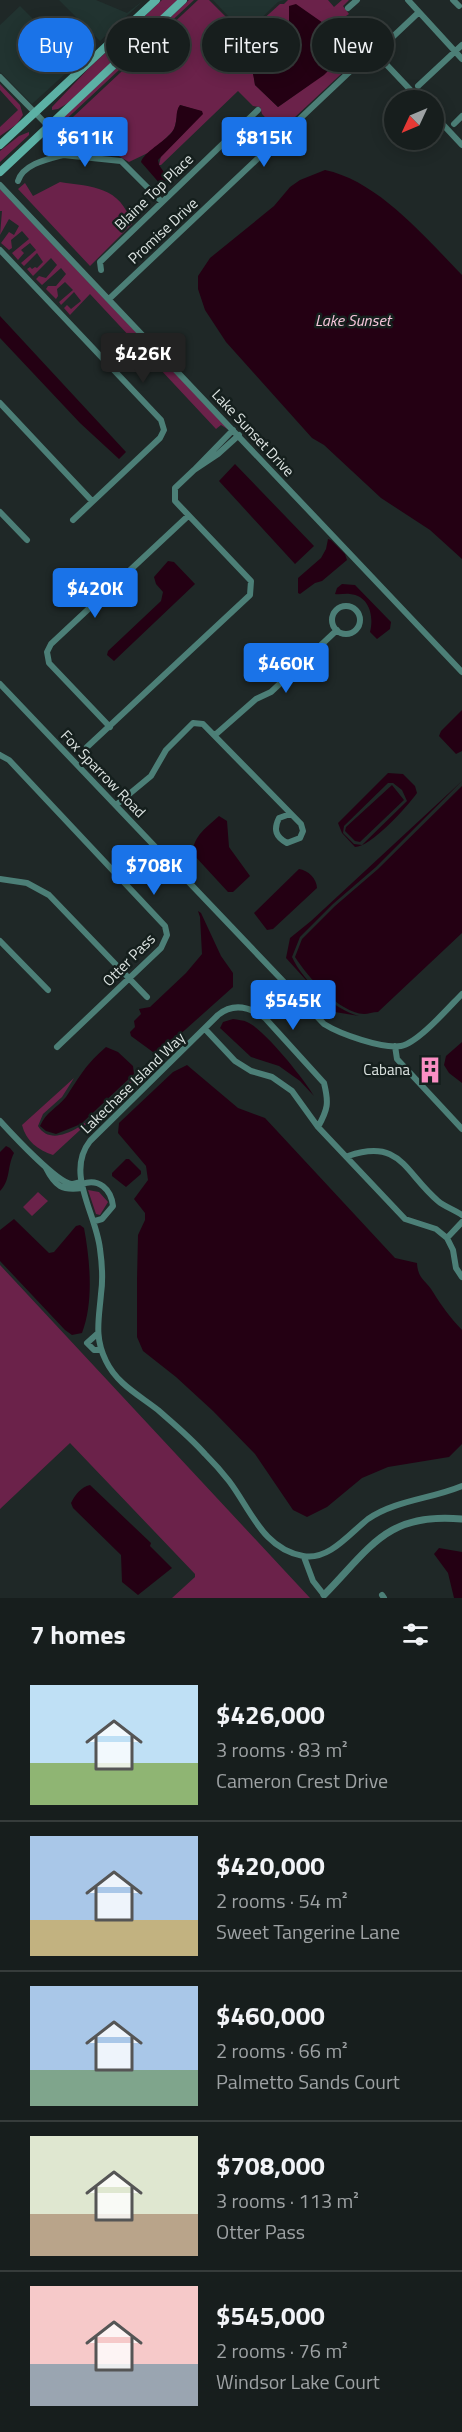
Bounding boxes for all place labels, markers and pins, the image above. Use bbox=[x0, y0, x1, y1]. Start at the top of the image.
pin: $611K bbox=[43, 117, 127, 168]
pin: $815K bbox=[222, 117, 306, 168]
pin: $426K bbox=[101, 333, 185, 384]
pin: $420K bbox=[53, 568, 137, 619]
pin: $460K bbox=[244, 643, 328, 694]
pin: $708K bbox=[112, 845, 196, 896]
pin: $545K bbox=[251, 980, 335, 1031]
building icon: Cabana bbox=[415, 1055, 445, 1085]
place label: Cabana bbox=[363, 1058, 410, 1081]

